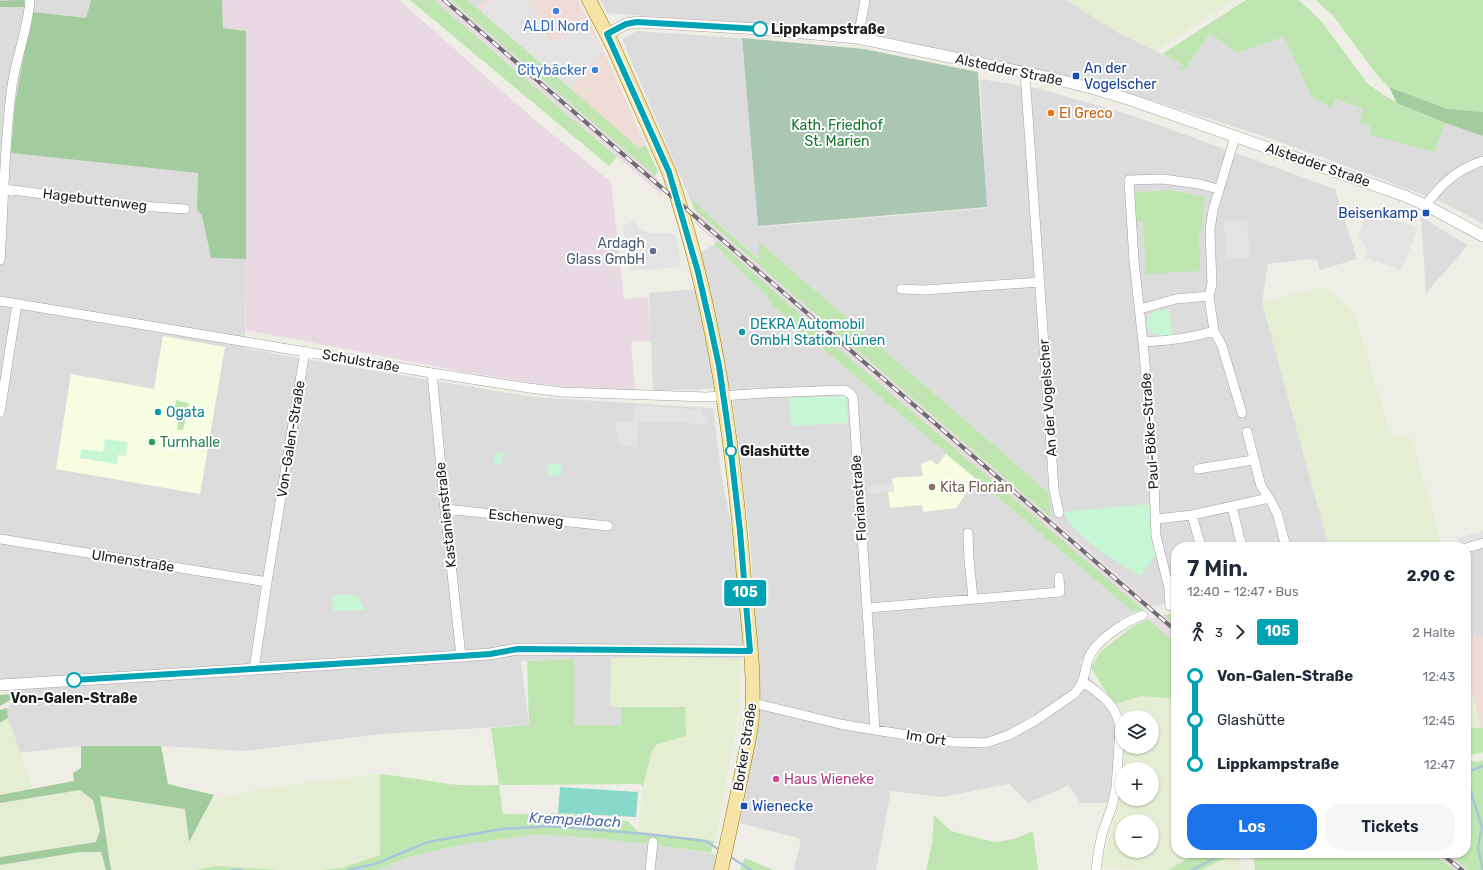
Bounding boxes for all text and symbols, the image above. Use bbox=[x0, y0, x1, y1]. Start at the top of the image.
marker: ALDI Nord bbox=[551, 6, 561, 16]
place label: ALDI Nord bbox=[523, 18, 589, 35]
marker: Lippkampstraße bbox=[752, 21, 768, 37]
place label: Lippkampstraße bbox=[771, 21, 885, 38]
street label: Alstedder Straße bbox=[954, 50, 1064, 90]
place label: An der Vogelscher bbox=[1084, 60, 1157, 93]
place label: Citybäcker bbox=[517, 62, 588, 79]
marker: Citybäcker bbox=[590, 65, 600, 75]
marker: An der Vogelscher bbox=[1071, 71, 1081, 81]
place label: El Greco bbox=[1059, 105, 1113, 122]
marker: El Greco bbox=[1046, 108, 1056, 118]
park label: Kath. Friedhof St. Marien bbox=[791, 117, 883, 150]
street label: Alstedder Straße bbox=[1264, 139, 1373, 191]
street label: Hagebuttenweg bbox=[42, 185, 148, 215]
place label: Beisenkamp bbox=[1338, 205, 1418, 222]
marker: Beisenkamp bbox=[1421, 208, 1431, 218]
place label: Ardagh Glass GmbH bbox=[566, 235, 645, 268]
marker: Ardagh Glass GmbH bbox=[648, 246, 658, 256]
place label: DEKRA Automobil GmbH Station Lünen bbox=[750, 316, 885, 349]
marker: DEKRA Automobil GmbH Station Lünen bbox=[737, 327, 747, 337]
street label: An der Vogelscher bbox=[1035, 338, 1061, 458]
street label: Schulstraße bbox=[321, 346, 401, 376]
street label: Paul-Böke-Straße bbox=[1137, 372, 1163, 490]
street label: Von-Galen-Straße bbox=[273, 379, 309, 499]
place label: Ogata bbox=[166, 404, 205, 421]
marker: Ogata bbox=[153, 407, 163, 417]
place label: Turnhalle bbox=[160, 434, 220, 451]
marker: Turnhalle bbox=[147, 437, 157, 447]
place label: Glashütte bbox=[740, 443, 810, 460]
marker: Glashütte bbox=[725, 445, 737, 457]
street label: Florianstraße bbox=[848, 454, 870, 542]
street label: Kastanienstraße bbox=[432, 461, 460, 569]
place label: Kita Florian bbox=[940, 479, 1013, 496]
marker: Kita Florian bbox=[927, 482, 937, 492]
street label: Eschenweg bbox=[488, 506, 564, 530]
street label: Ulmenstraße bbox=[90, 546, 176, 576]
text: 7 Min. bbox=[1187, 555, 1248, 582]
text: 2.90 € bbox=[1407, 567, 1455, 585]
line badge: 105 bbox=[722, 580, 768, 606]
text: 105 bbox=[732, 584, 758, 601]
text: 12:40 – 12:47 · Bus bbox=[1187, 584, 1299, 599]
icon: walk bbox=[1187, 621, 1209, 643]
icon: forward bbox=[1229, 621, 1251, 643]
text: 105 bbox=[1265, 623, 1290, 640]
text: 3 bbox=[1215, 625, 1223, 640]
text: 2 Halte bbox=[1412, 625, 1455, 640]
text: Von-Galen-Straße bbox=[1217, 667, 1353, 685]
text: 12:43 bbox=[1423, 669, 1455, 684]
marker: Von-Galen-Straße bbox=[66, 672, 82, 688]
place label: Von-Galen-Straße bbox=[11, 690, 138, 707]
street label: Borker Straße bbox=[730, 702, 760, 792]
map controls bbox=[1115, 710, 1159, 858]
button: layers bbox=[1115, 710, 1159, 754]
text: Glashütte bbox=[1217, 711, 1285, 729]
text: 12:45 bbox=[1423, 713, 1455, 728]
street label: Im Ort bbox=[905, 726, 948, 750]
text: Lippkampstraße bbox=[1217, 755, 1339, 773]
text: 12:47 bbox=[1424, 757, 1455, 772]
button: + bbox=[1115, 762, 1159, 806]
place label: Haus Wieneke bbox=[784, 771, 874, 788]
marker: Haus Wieneke bbox=[771, 774, 781, 784]
place label: Wienecke bbox=[752, 798, 813, 815]
marker: Wienecke bbox=[739, 801, 749, 811]
button: Los bbox=[1187, 804, 1317, 850]
button: Tickets bbox=[1325, 804, 1455, 850]
water label: Krempelbach bbox=[528, 809, 622, 831]
button: − bbox=[1115, 814, 1159, 858]

